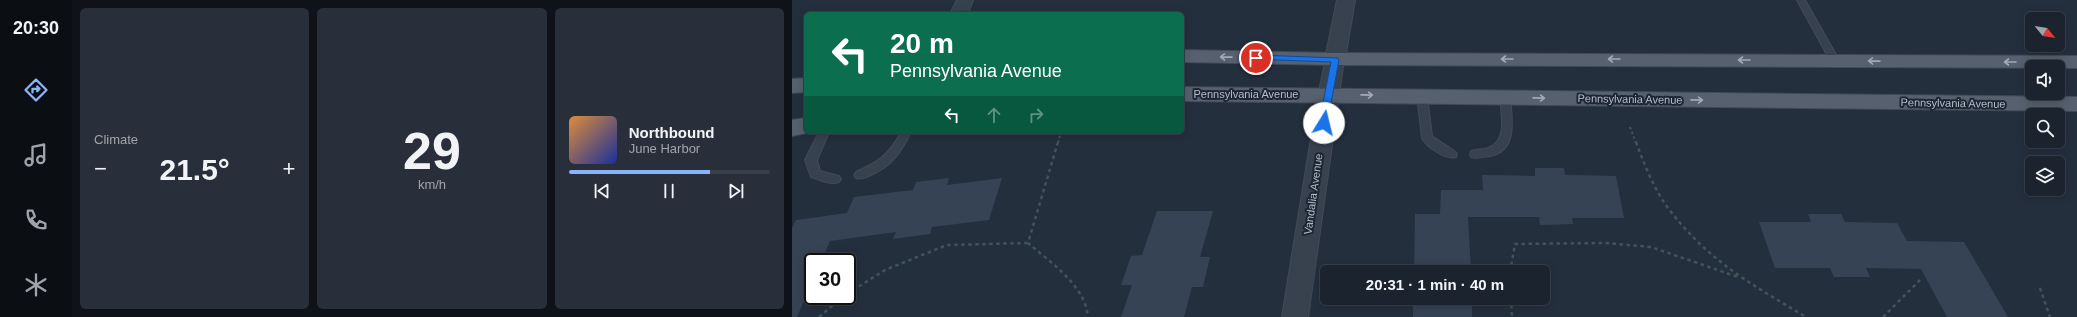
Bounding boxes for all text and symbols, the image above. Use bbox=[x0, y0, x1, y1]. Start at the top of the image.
north arrow bbox=[2025, 12, 2065, 52]
map controls bbox=[2025, 12, 2065, 196]
text: 20:30 bbox=[13, 18, 59, 38]
icon: left bbox=[824, 28, 876, 80]
text: 20 m bbox=[890, 28, 954, 59]
pin bbox=[1239, 41, 1273, 75]
icon: arrive bbox=[1245, 47, 1267, 69]
one-way arrow bbox=[1220, 53, 1233, 61]
one-way arrow bbox=[1501, 55, 1514, 63]
one-way arrow bbox=[1608, 55, 1621, 63]
one-way arrow bbox=[1738, 56, 1751, 64]
one-way arrow bbox=[1868, 57, 1881, 65]
one-way arrow bbox=[2004, 58, 2017, 66]
button: sound bbox=[2025, 60, 2065, 100]
text: Pennsylvania Avenue bbox=[890, 61, 1062, 81]
icon: directions bbox=[22, 76, 50, 104]
street label: Pennsylvania Avenue bbox=[1194, 88, 1299, 100]
one-way arrow bbox=[1360, 91, 1373, 99]
street label: Pennsylvania Avenue bbox=[1577, 92, 1683, 106]
one-way arrow bbox=[1532, 94, 1545, 101]
one-way arrow bbox=[1690, 96, 1703, 104]
street label: Pennsylvania Avenue bbox=[1900, 96, 2006, 110]
position arrow bbox=[1303, 102, 1345, 144]
icon: left bbox=[941, 104, 963, 126]
icon: ahead bbox=[983, 104, 1005, 126]
icon: right bbox=[1025, 104, 1047, 126]
button: search bbox=[2025, 108, 2065, 148]
text: 29 bbox=[403, 122, 461, 180]
text: Northbound bbox=[629, 124, 714, 141]
text: Climate bbox=[94, 132, 138, 147]
icon: music bbox=[22, 141, 50, 169]
text: June Harbor bbox=[629, 141, 700, 156]
text: 21.5° bbox=[159, 153, 230, 186]
street label: Vandalia Avenue bbox=[1301, 153, 1325, 235]
text: − bbox=[94, 156, 107, 181]
text: + bbox=[282, 156, 295, 181]
button: layers bbox=[2025, 156, 2065, 196]
text: km/h bbox=[418, 177, 446, 192]
icon: previous bbox=[591, 180, 613, 202]
icon: pause bbox=[658, 180, 680, 202]
icon: next bbox=[725, 180, 747, 202]
icon: phone bbox=[22, 206, 50, 234]
speed limit sign: 30 bbox=[804, 253, 856, 305]
icon: climate bbox=[22, 271, 50, 299]
text: 20:31 · 1 min · 40 m bbox=[1366, 276, 1504, 293]

